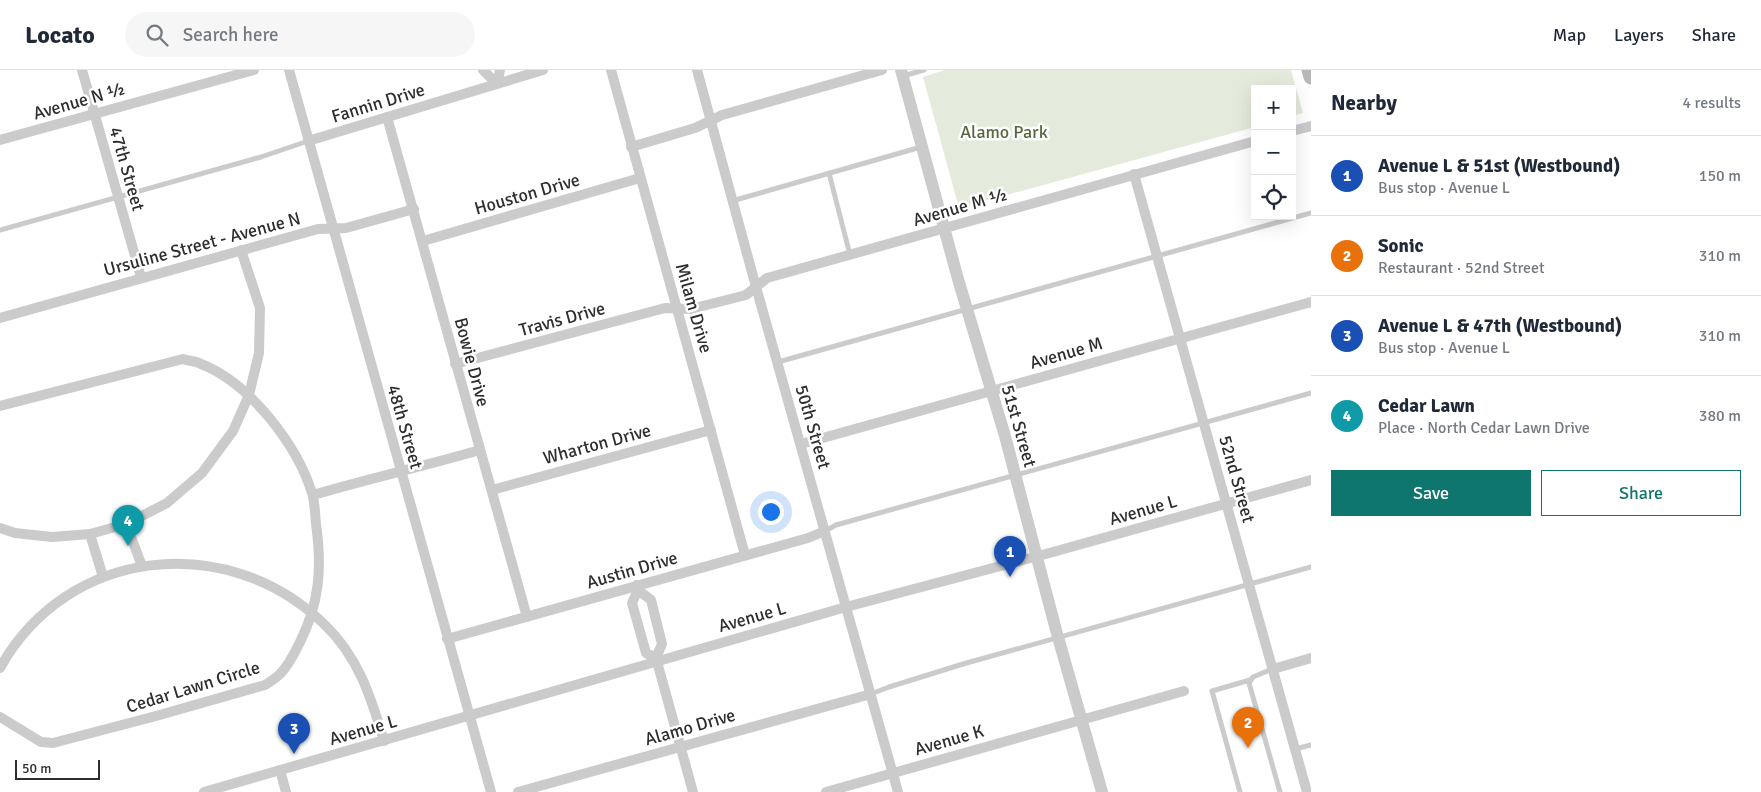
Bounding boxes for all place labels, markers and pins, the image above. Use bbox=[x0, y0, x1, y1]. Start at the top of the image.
pin: 4 bbox=[112, 505, 144, 546]
pin: 1 bbox=[994, 536, 1026, 577]
pin: 2 bbox=[1232, 707, 1264, 748]
pin: 3 bbox=[278, 713, 310, 754]

